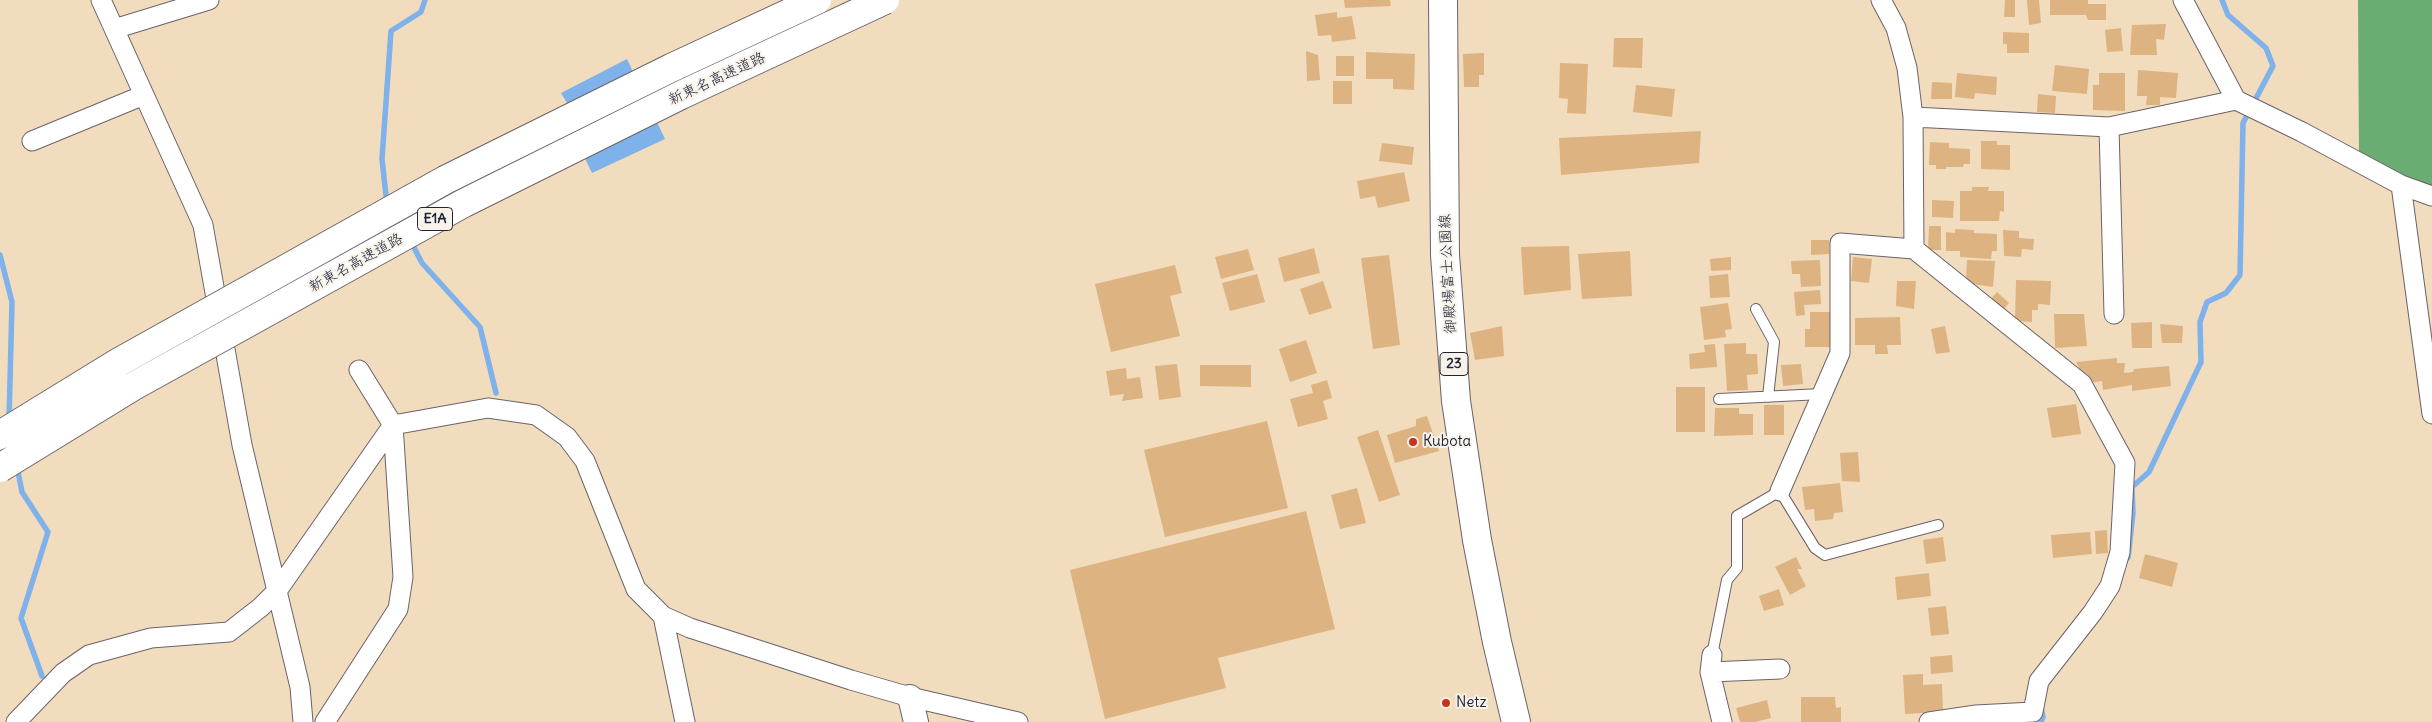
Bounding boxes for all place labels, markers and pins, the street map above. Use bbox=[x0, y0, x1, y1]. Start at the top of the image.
place label: Kubota bbox=[1423, 433, 1471, 451]
marker: Kubota bbox=[1407, 436, 1419, 448]
place label: Netz bbox=[1456, 694, 1487, 712]
marker: Netz bbox=[1440, 697, 1452, 709]

